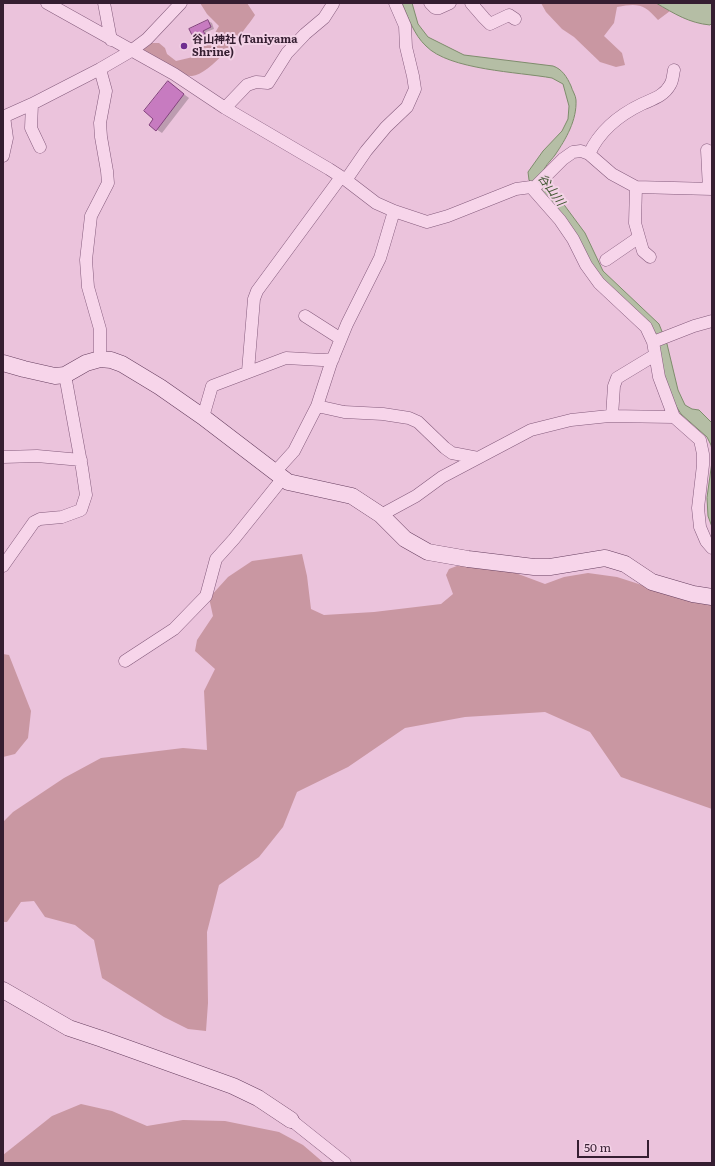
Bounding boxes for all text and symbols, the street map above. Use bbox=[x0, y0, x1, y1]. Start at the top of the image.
place label: 谷山神社 (Taniyama Shrine) bbox=[192, 33, 297, 59]
marker: 谷山神社 (Taniyama Shrine) bbox=[179, 41, 189, 51]
water label: 谷山川 bbox=[535, 171, 567, 209]
scale bar bbox=[579, 1132, 651, 1158]
text: 50 m bbox=[584, 1138, 611, 1156]

